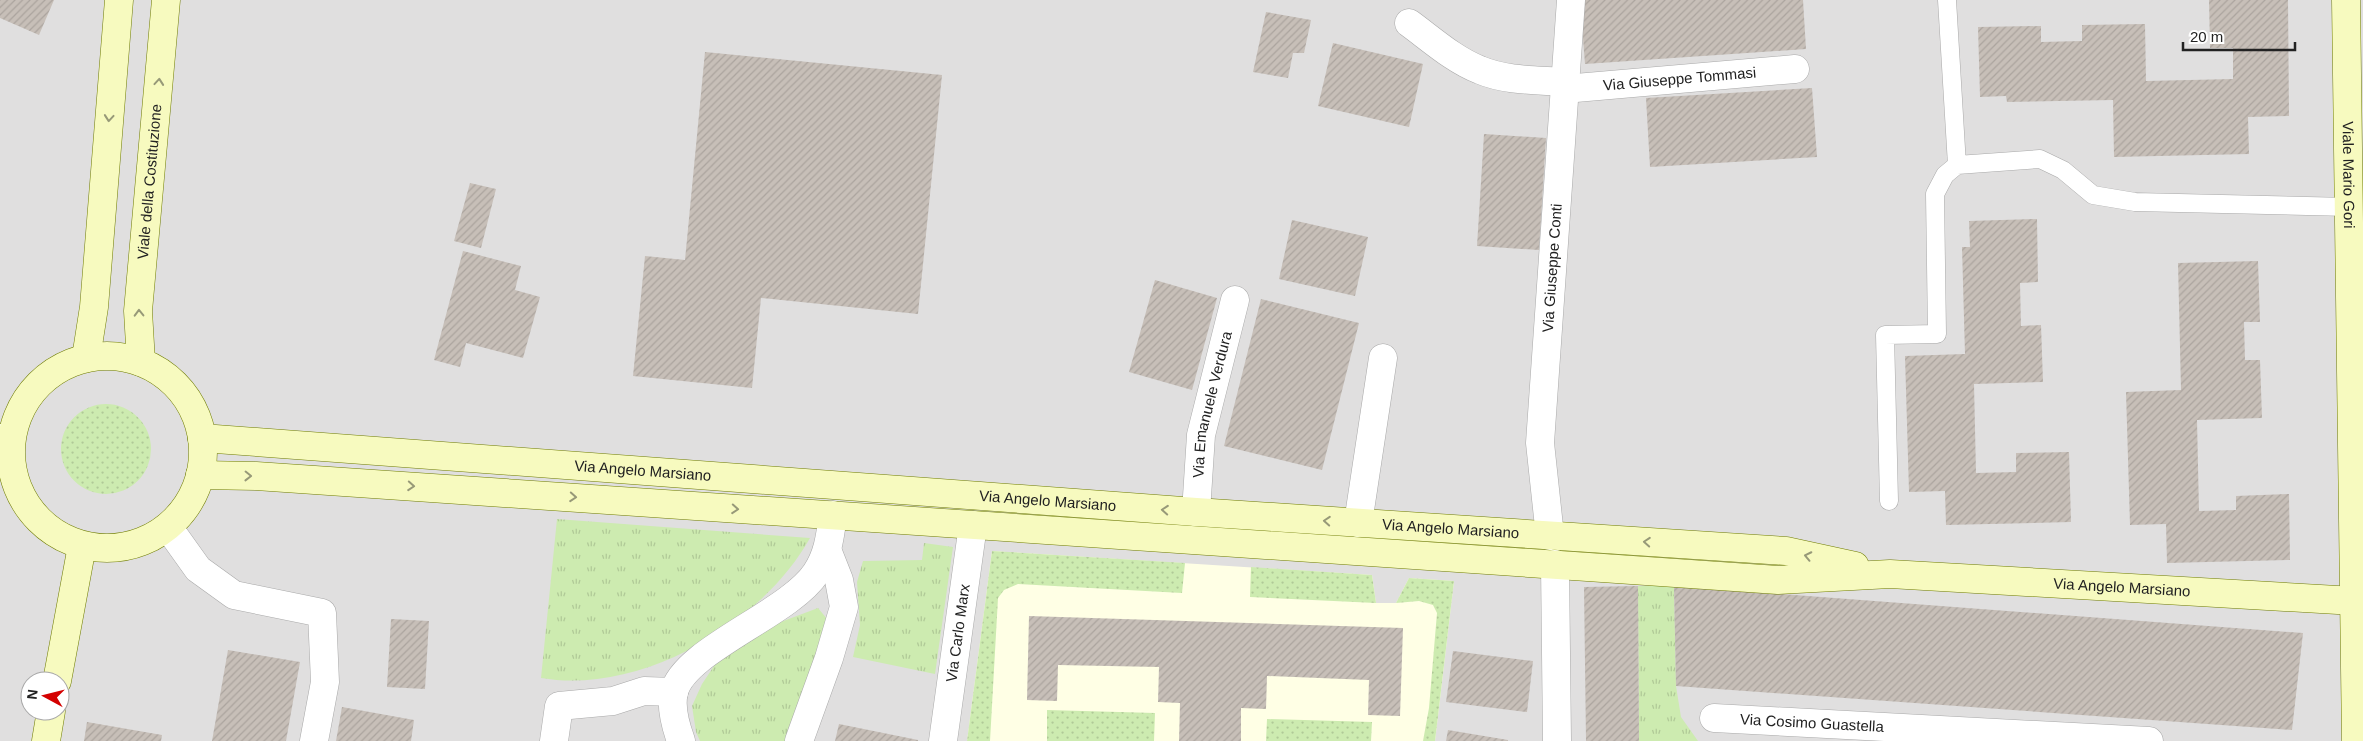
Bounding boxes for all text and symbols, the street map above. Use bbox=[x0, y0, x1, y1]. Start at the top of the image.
scale bar bbox=[2183, 20, 2296, 52]
text: 20 m bbox=[2190, 28, 2223, 45]
street label: Via Giuseppe Tommasi bbox=[1602, 63, 1757, 94]
one-way arrow bbox=[153, 78, 164, 86]
street label: Viale della Costituzione bbox=[134, 103, 165, 260]
one-way arrow bbox=[104, 115, 115, 123]
street label: Viale Mario Gori bbox=[2340, 121, 2358, 229]
street label: Via Giuseppe Conti bbox=[1539, 203, 1565, 333]
one-way arrow bbox=[133, 309, 144, 317]
street label: Via Emanuele Verdura bbox=[1189, 329, 1235, 479]
street label: Via Angelo Marsiano bbox=[574, 457, 712, 484]
one-way arrow bbox=[245, 471, 253, 481]
one-way arrow bbox=[407, 481, 415, 492]
street label: Via Angelo Marsiano bbox=[979, 487, 1117, 514]
one-way arrow bbox=[569, 492, 577, 503]
one-way arrow bbox=[731, 503, 739, 514]
one-way arrow bbox=[1161, 505, 1169, 516]
street label: Via Angelo Marsiano bbox=[1382, 515, 1520, 541]
one-way arrow bbox=[1323, 516, 1331, 527]
one-way arrow bbox=[1642, 537, 1650, 548]
one-way arrow bbox=[1804, 551, 1813, 562]
street label: Via Angelo Marsiano bbox=[2053, 574, 2191, 599]
street label: Via Carlo Marx bbox=[942, 582, 973, 683]
north arrow bbox=[20, 671, 70, 721]
text: N bbox=[24, 688, 41, 700]
street label: Via Cosimo Guastella bbox=[1740, 710, 1885, 735]

